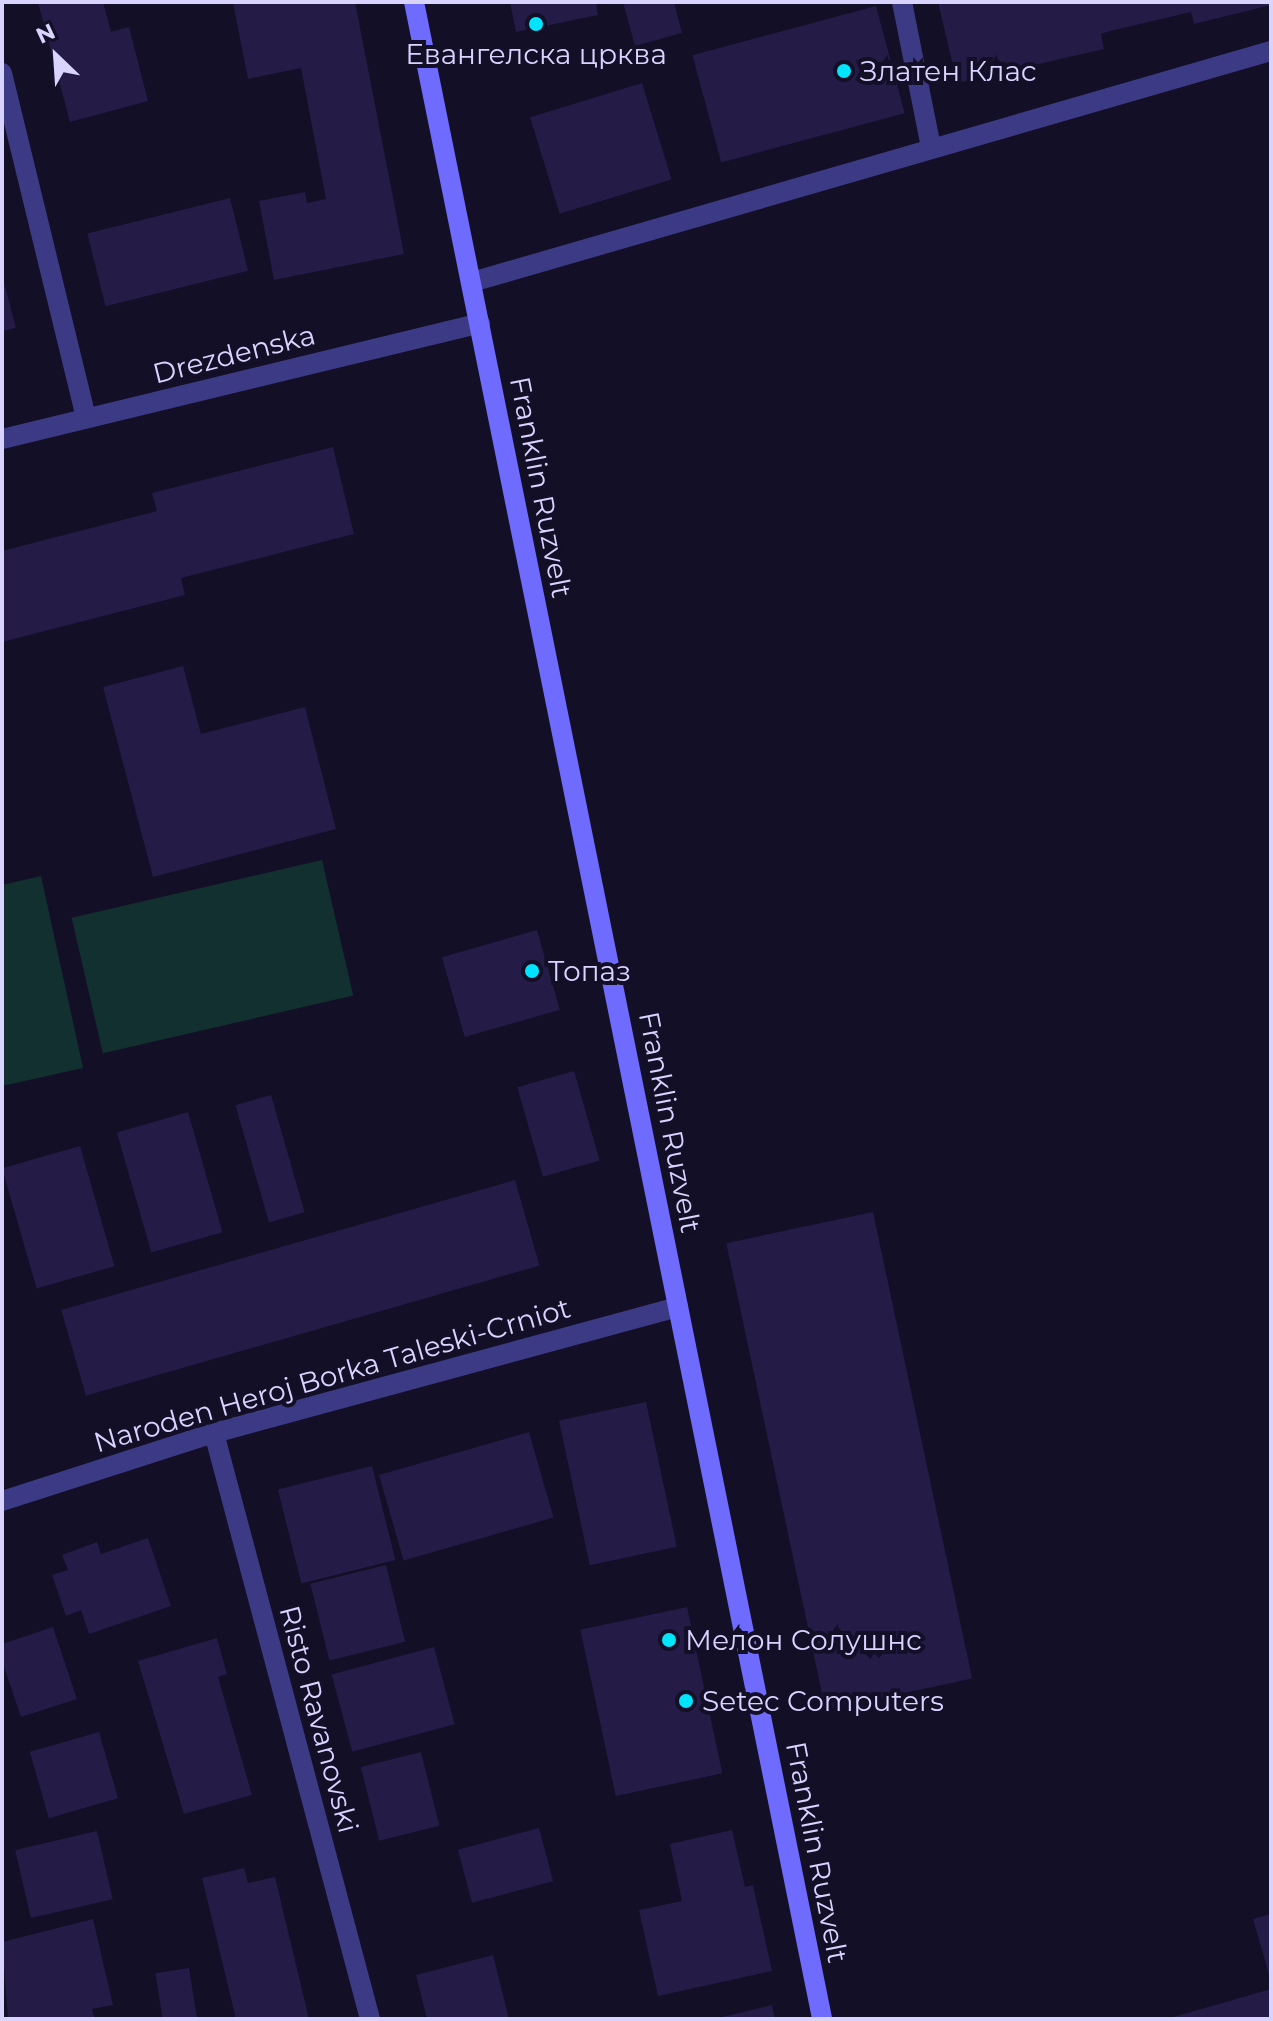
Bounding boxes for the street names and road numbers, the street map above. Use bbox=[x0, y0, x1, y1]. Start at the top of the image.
street label: Drezdenska bbox=[149, 318, 319, 390]
street label: Franklin Ruzvelt bbox=[503, 374, 579, 600]
street label: Franklin Ruzvelt bbox=[632, 1009, 708, 1235]
street label: Naroden Heroj Borka Taleski-Crniot bbox=[90, 1291, 574, 1459]
street label: Risto Ravanovski bbox=[273, 1602, 365, 1836]
street label: Franklin Ruzvelt bbox=[779, 1739, 855, 1965]

